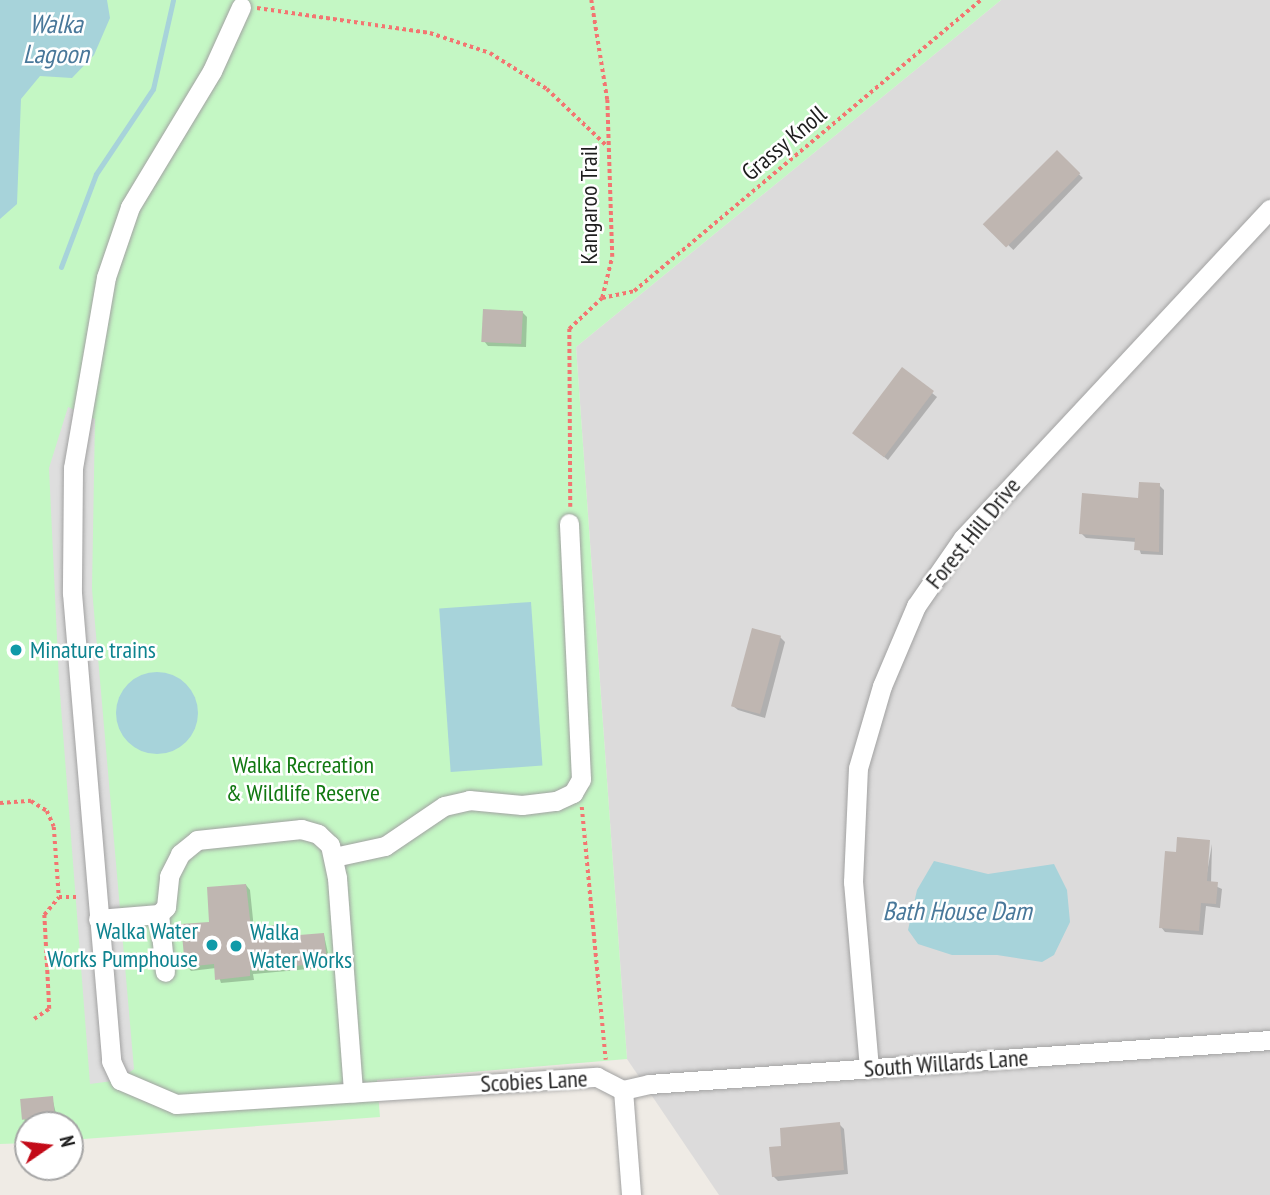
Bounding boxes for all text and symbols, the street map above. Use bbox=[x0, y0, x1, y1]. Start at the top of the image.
water label: Walka Lagoon bbox=[23, 8, 89, 70]
street label: Grassy Knoll bbox=[736, 99, 832, 187]
street label: Kangaroo Trail bbox=[575, 145, 603, 265]
street label: Forest Hill Drive bbox=[919, 472, 1027, 594]
place label: Minature trains bbox=[30, 636, 156, 664]
marker: Minature trains bbox=[8, 642, 24, 658]
park label: Walka Recreation & Wildlife Reserve bbox=[226, 751, 380, 807]
water label: Bath House Dam bbox=[882, 895, 1032, 927]
place label: Walka Water Works Pumphouse bbox=[47, 917, 198, 973]
place label: Walka Water Works bbox=[250, 918, 353, 974]
marker: Walka Water Works Pumphouse bbox=[204, 937, 220, 953]
marker: Walka Water Works bbox=[228, 938, 244, 954]
street label: South Willards Lane bbox=[863, 1043, 1029, 1083]
street label: Scobies Lane bbox=[480, 1064, 588, 1098]
north arrow bbox=[14, 1111, 84, 1181]
text: N bbox=[55, 1134, 80, 1149]

